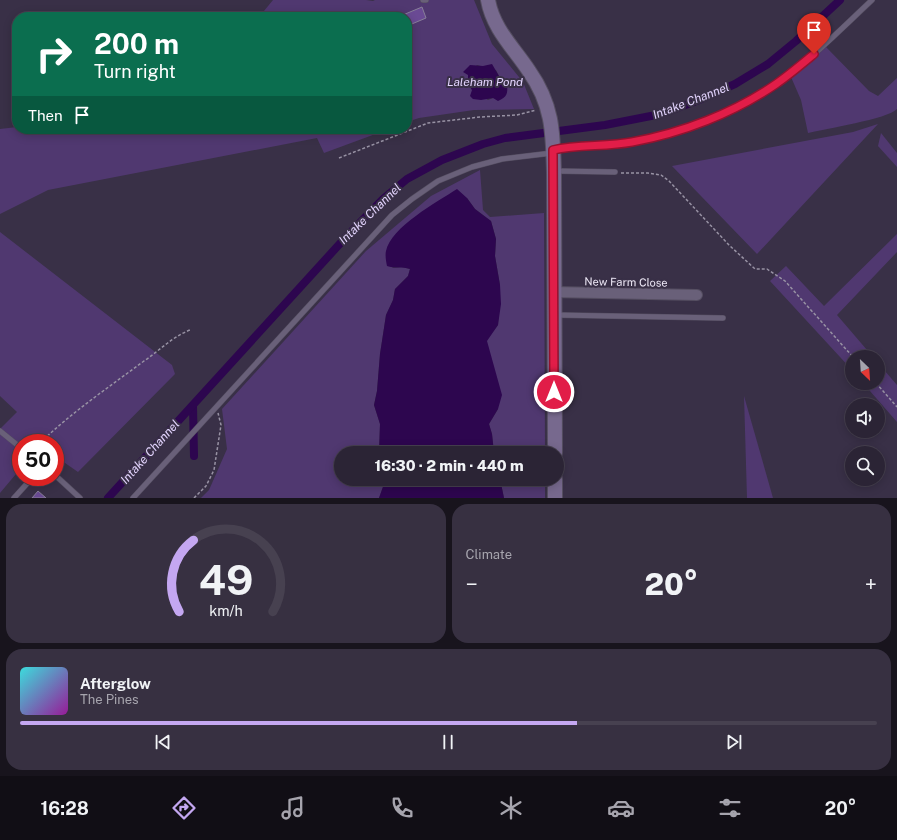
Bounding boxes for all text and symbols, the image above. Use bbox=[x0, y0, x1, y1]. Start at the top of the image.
pin bbox=[797, 13, 831, 54]
icon: arrive bbox=[803, 19, 825, 41]
text: 200 m bbox=[94, 27, 179, 60]
icon: right bbox=[28, 28, 80, 80]
text: Turn right bbox=[94, 61, 176, 82]
water label: Laleham Pond bbox=[447, 75, 523, 89]
water label: Intake Channel bbox=[651, 80, 731, 122]
icon: arrive bbox=[71, 104, 93, 126]
text: Then bbox=[28, 107, 63, 124]
water label: Intake Channel bbox=[336, 181, 404, 247]
street label: New Farm Close bbox=[584, 275, 668, 289]
north arrow bbox=[845, 350, 885, 390]
map controls bbox=[845, 350, 885, 486]
position arrow bbox=[533, 371, 575, 413]
button: sound bbox=[845, 398, 885, 438]
water label: Intake Channel bbox=[118, 417, 182, 487]
speed limit sign: 50 bbox=[12, 434, 64, 486]
button: search bbox=[845, 446, 885, 486]
text: 16:30 · 2 min · 440 m bbox=[374, 457, 524, 474]
text: Climate bbox=[466, 547, 512, 562]
text: 49 bbox=[198, 554, 253, 603]
text: 20° bbox=[644, 566, 698, 602]
text: − bbox=[466, 571, 478, 597]
text: + bbox=[865, 571, 877, 597]
text: km/h bbox=[209, 601, 243, 618]
text: Afterglow bbox=[80, 675, 151, 692]
text: The Pines bbox=[80, 692, 139, 707]
icon: previous bbox=[152, 731, 174, 753]
icon: pause bbox=[437, 731, 459, 753]
icon: next bbox=[723, 731, 745, 753]
icon: directions bbox=[170, 794, 198, 822]
icon: music bbox=[279, 794, 307, 822]
icon: phone bbox=[388, 794, 416, 822]
icon: climate bbox=[497, 794, 525, 822]
icon: car bbox=[607, 794, 635, 822]
icon: filters bbox=[716, 794, 744, 822]
text: 16:28 bbox=[41, 798, 89, 819]
text: 20° bbox=[825, 798, 856, 819]

